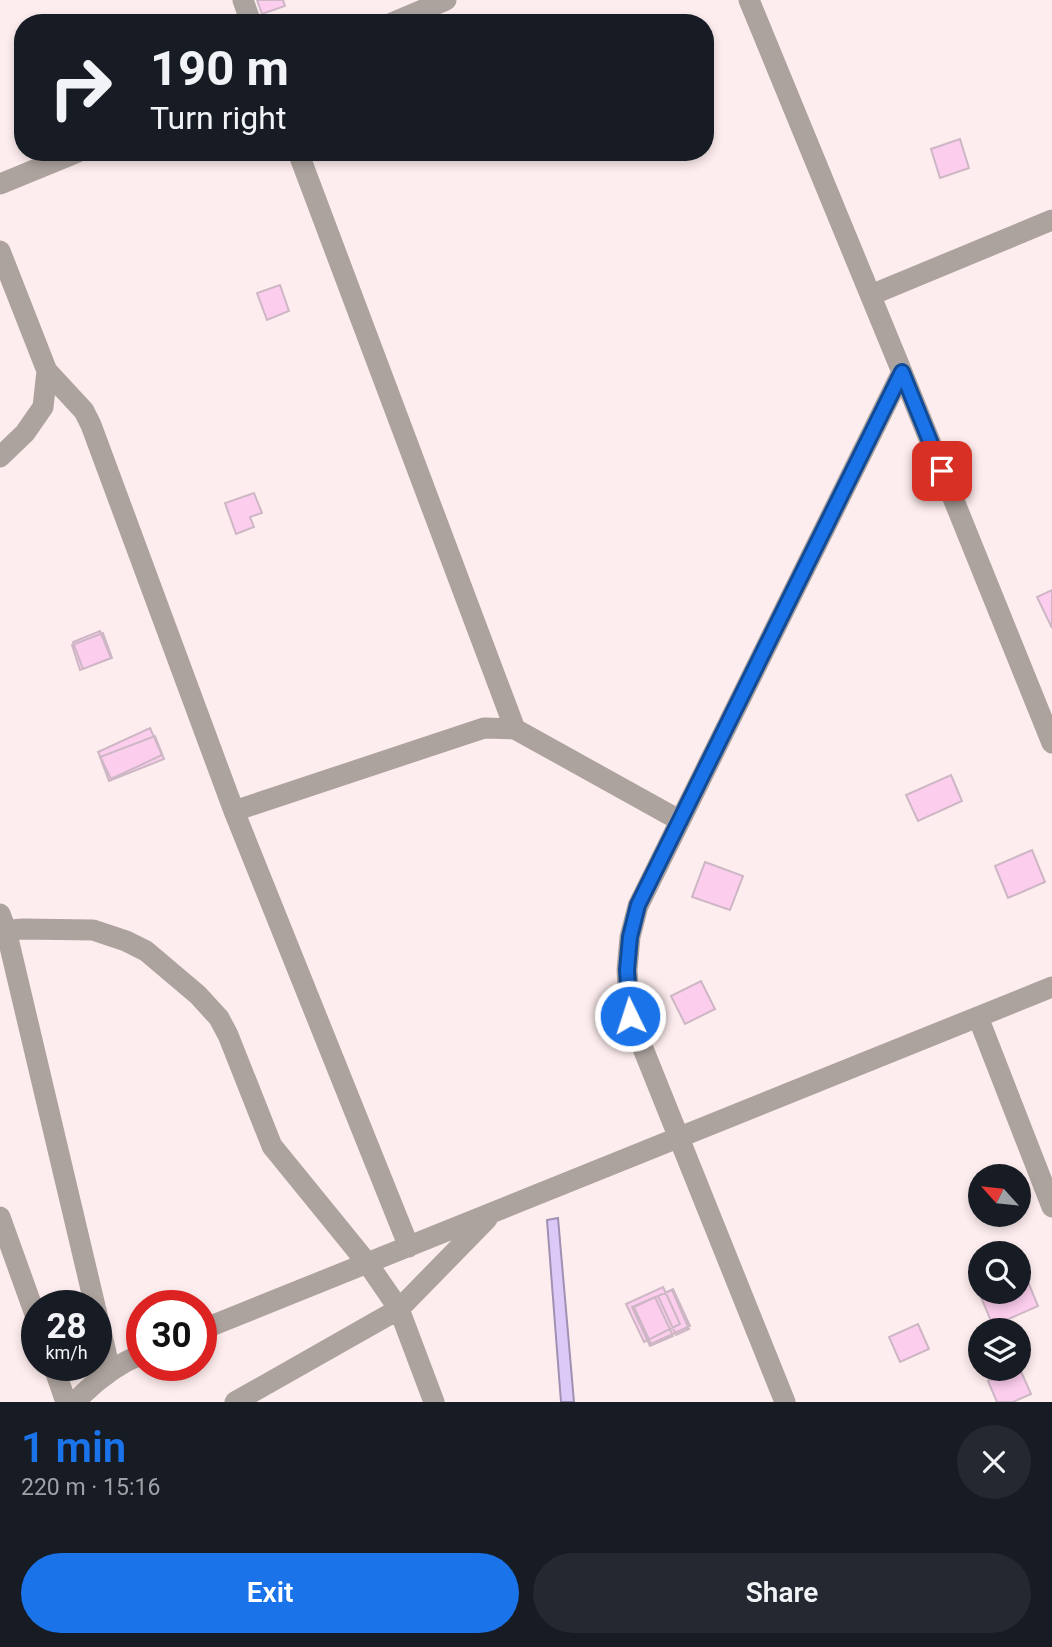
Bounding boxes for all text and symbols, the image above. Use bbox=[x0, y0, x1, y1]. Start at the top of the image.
text: 190 m bbox=[150, 40, 289, 97]
icon: right bbox=[35, 42, 126, 133]
text: Turn right bbox=[150, 99, 286, 137]
pin bbox=[912, 441, 972, 501]
icon: arrive bbox=[923, 452, 961, 490]
position arrow bbox=[593, 979, 667, 1053]
north arrow bbox=[968, 1164, 1031, 1227]
map controls bbox=[968, 1164, 1031, 1381]
button: search bbox=[968, 1241, 1031, 1304]
speed limit sign: 30 bbox=[126, 1290, 217, 1381]
text: 28 bbox=[46, 1306, 87, 1347]
button: layers bbox=[968, 1318, 1031, 1381]
text: km/h bbox=[45, 1342, 88, 1363]
text: 1 min bbox=[21, 1423, 126, 1472]
button: close bbox=[957, 1425, 1031, 1499]
text: 220 m · 15:16 bbox=[21, 1474, 160, 1501]
button: Exit bbox=[21, 1553, 519, 1633]
button: Share bbox=[533, 1553, 1031, 1633]

